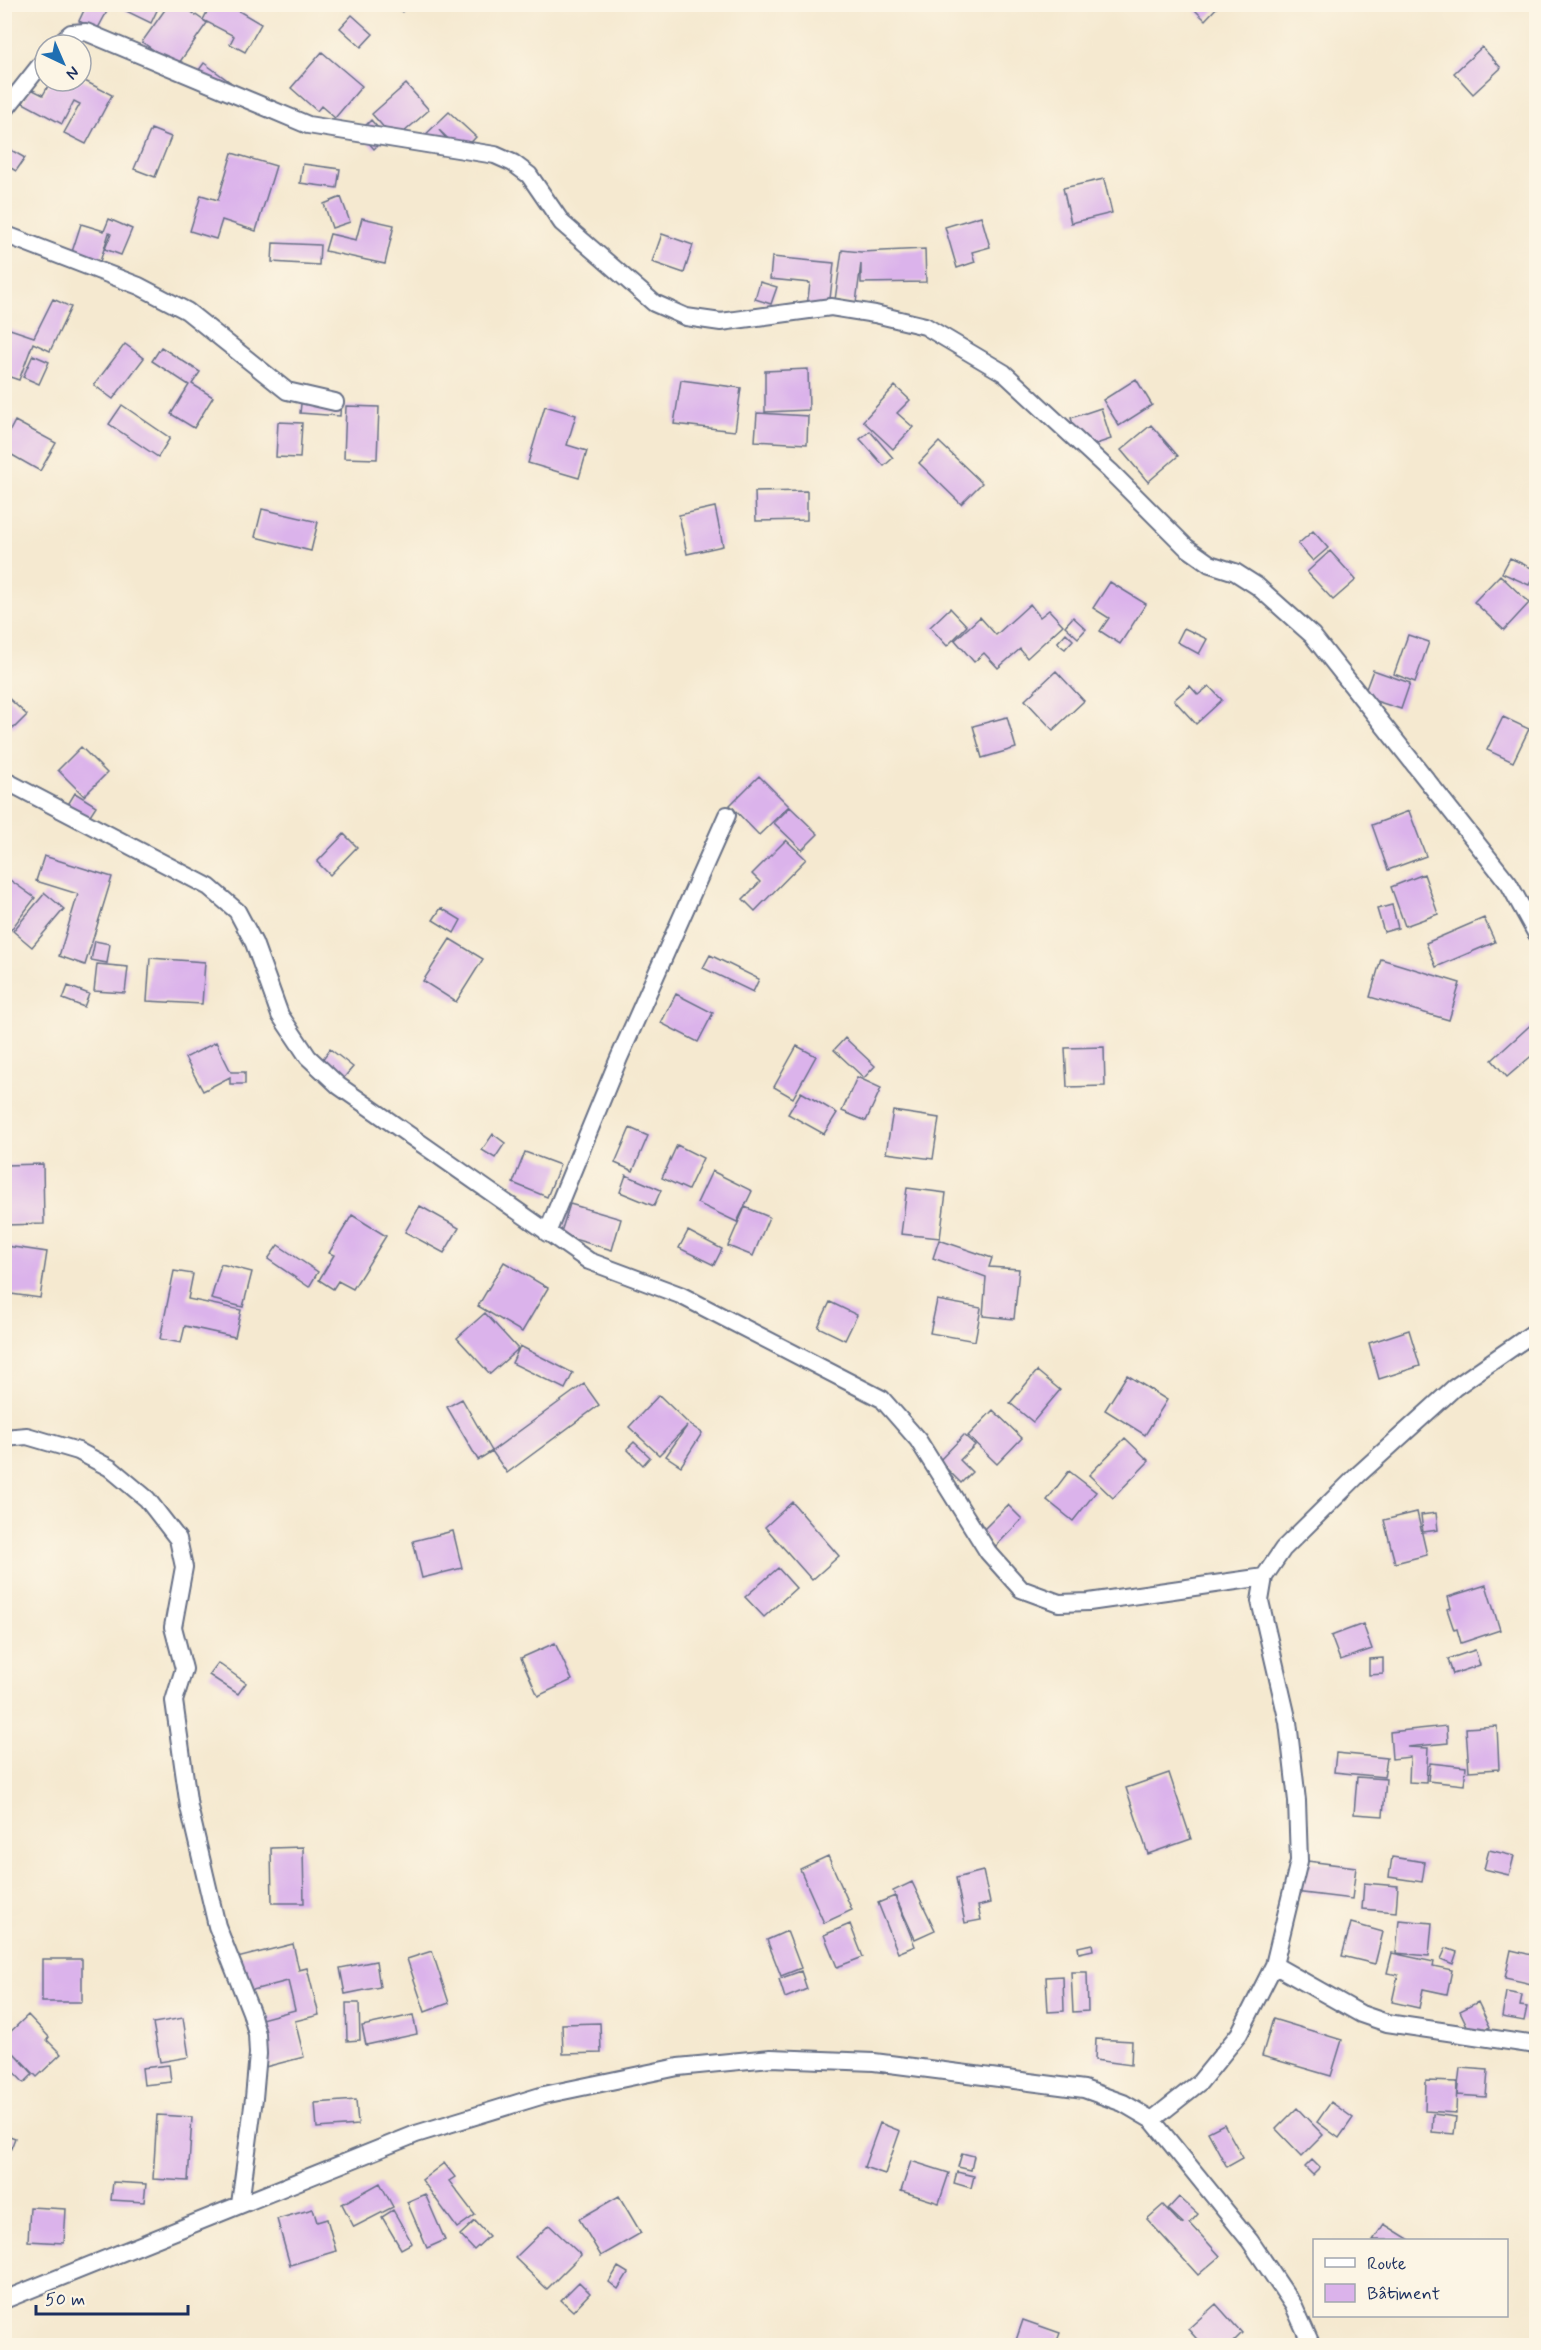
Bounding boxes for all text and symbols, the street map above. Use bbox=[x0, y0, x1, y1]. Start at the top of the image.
north arrow bbox=[33, 33, 93, 93]
text: N bbox=[61, 61, 84, 84]
legend bbox=[1313, 2239, 1508, 2317]
text: Route bbox=[1367, 2252, 1406, 2276]
scale bar bbox=[36, 2278, 188, 2316]
text: Bâtiment bbox=[1367, 2282, 1440, 2306]
text: 50 m bbox=[45, 2288, 85, 2312]

